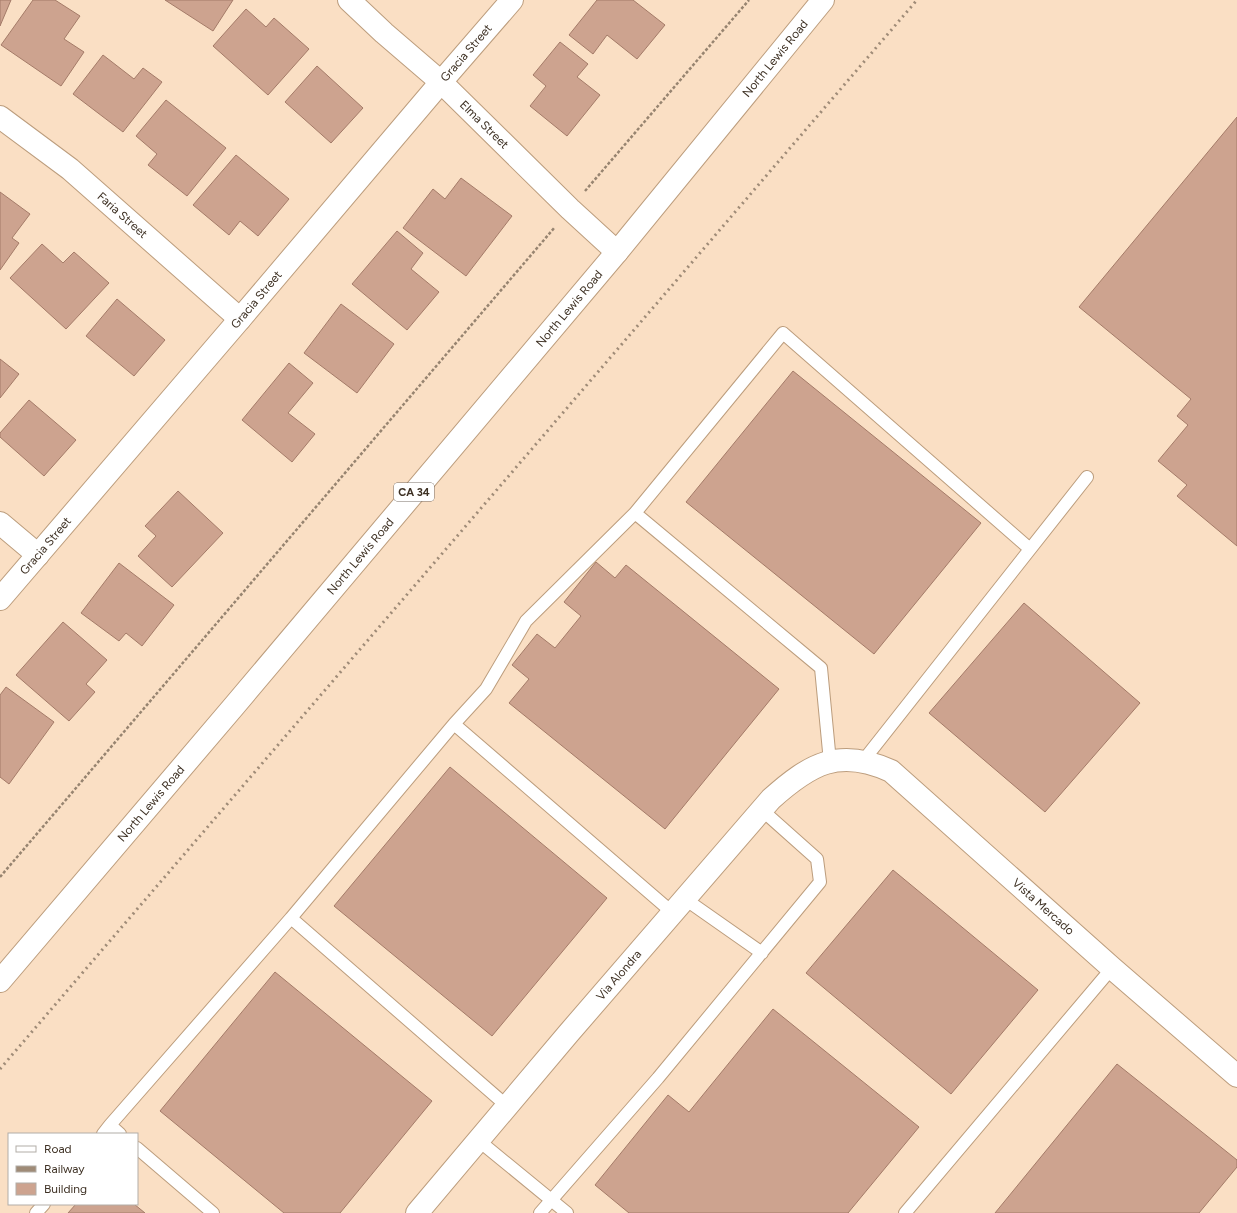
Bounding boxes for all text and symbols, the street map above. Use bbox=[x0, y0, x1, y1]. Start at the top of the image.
street label: North Lewis Road bbox=[740, 17, 811, 100]
street label: Gracia Street bbox=[438, 21, 495, 84]
street label: Elma Street bbox=[457, 98, 512, 152]
street label: Faria Street bbox=[94, 189, 151, 241]
street label: Gracia Street bbox=[228, 268, 285, 331]
street label: North Lewis Road bbox=[533, 268, 605, 350]
road number: CA 34 bbox=[394, 483, 434, 501]
street label: Gracia Street bbox=[17, 514, 74, 577]
street label: North Lewis Road bbox=[324, 515, 397, 597]
street label: North Lewis Road bbox=[115, 763, 187, 845]
street label: Vista Mercado bbox=[1010, 876, 1077, 938]
street label: Via Alondra bbox=[593, 947, 644, 1003]
legend bbox=[8, 1133, 138, 1205]
text: Road bbox=[44, 1142, 72, 1156]
text: Railway bbox=[44, 1162, 85, 1176]
text: Building bbox=[44, 1182, 87, 1196]

